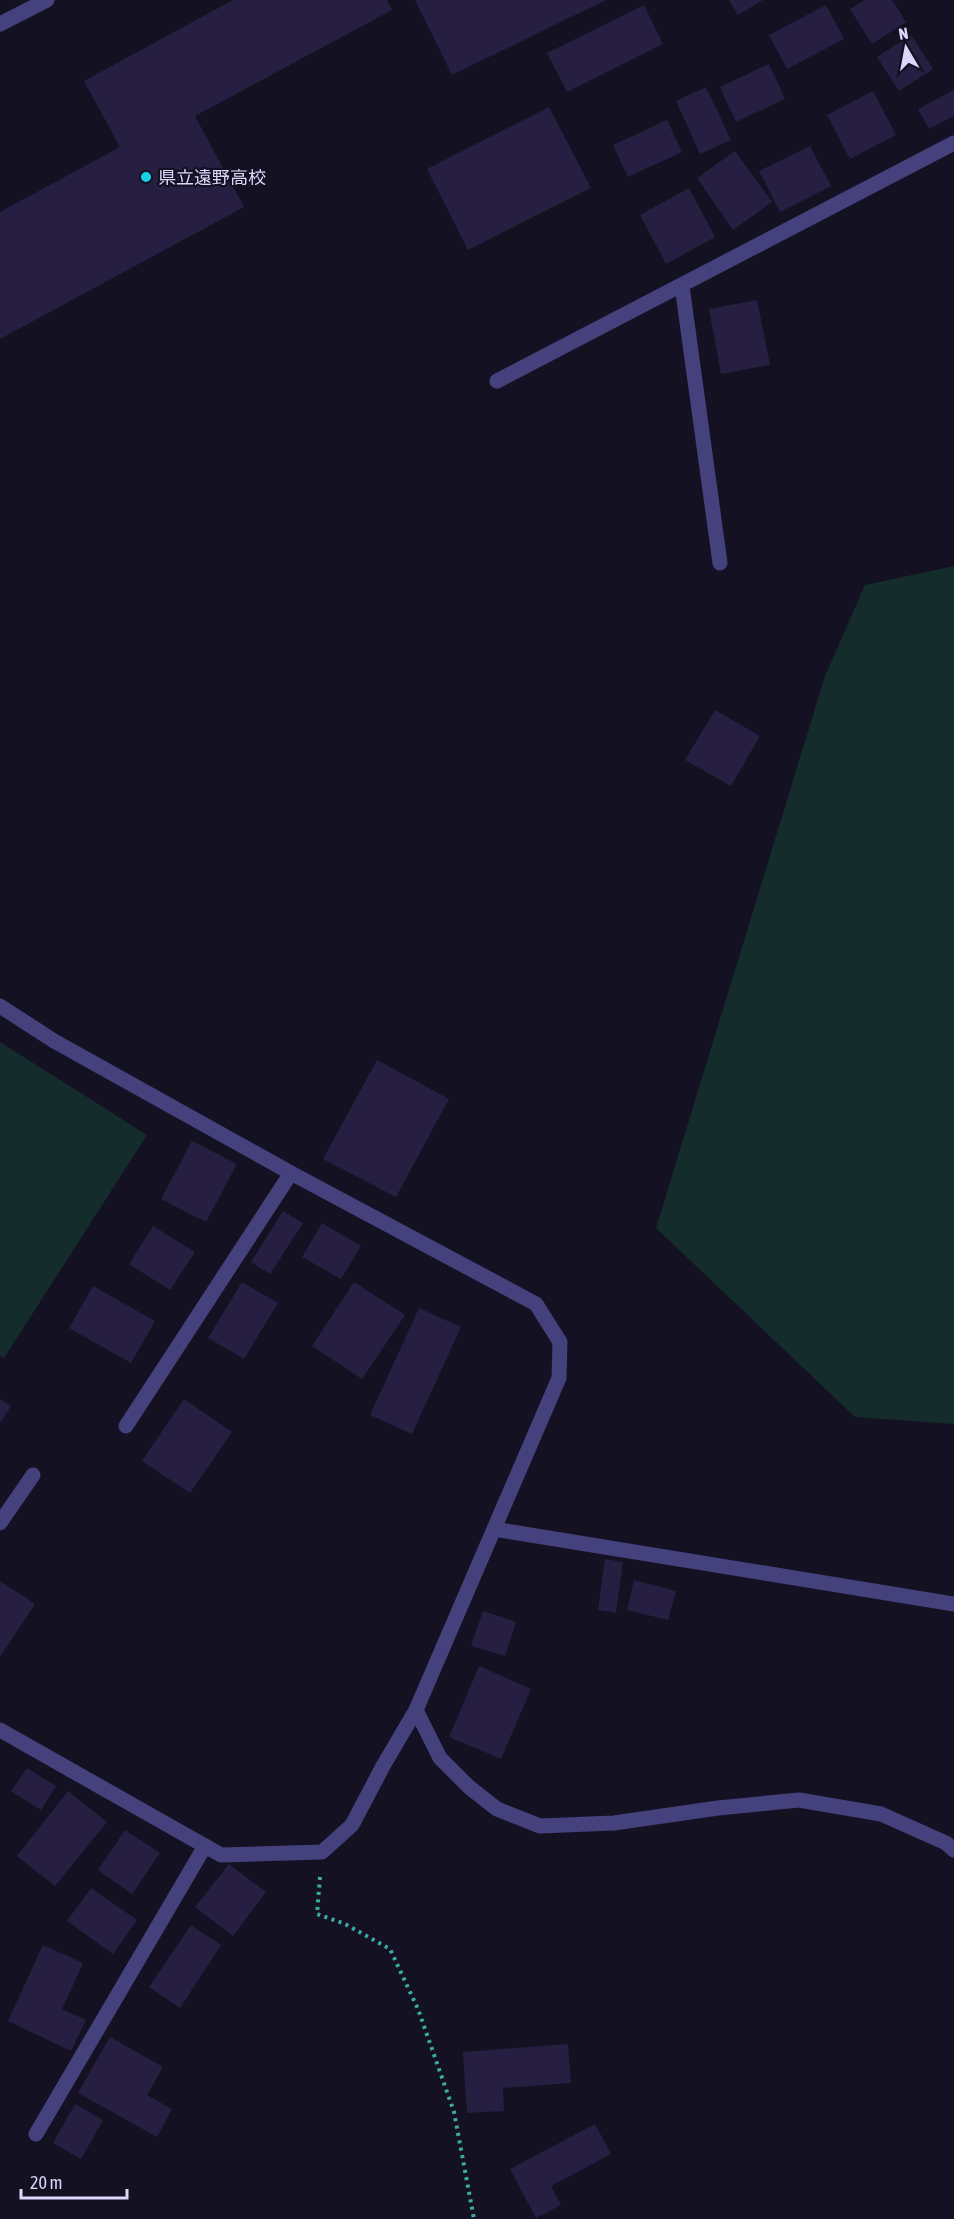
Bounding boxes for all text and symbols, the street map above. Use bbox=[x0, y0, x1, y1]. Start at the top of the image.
north arrow bbox=[876, 18, 936, 78]
text: N bbox=[897, 24, 910, 43]
place label: 県立遠野高校 bbox=[158, 167, 266, 188]
marker: 県立遠野高校 bbox=[139, 170, 153, 184]
scale bar bbox=[21, 2162, 128, 2200]
text: 20 m bbox=[30, 2172, 62, 2193]

